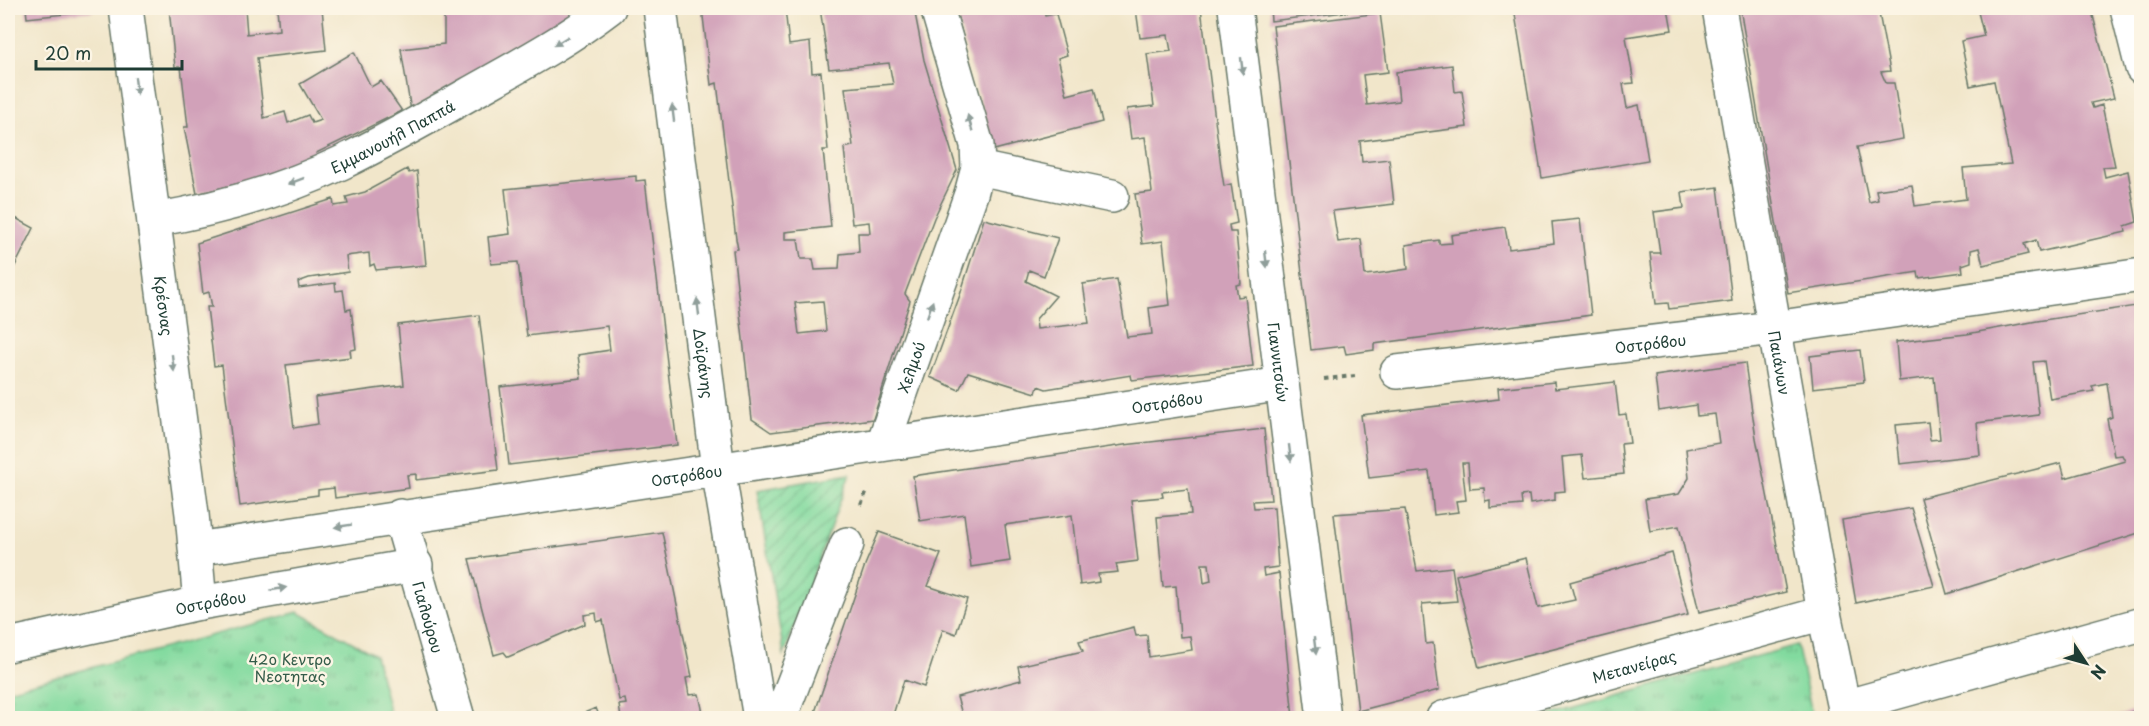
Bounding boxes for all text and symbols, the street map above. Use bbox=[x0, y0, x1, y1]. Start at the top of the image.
scale bar bbox=[36, 33, 182, 71]
one-way arrow bbox=[553, 35, 569, 46]
text: 20 m bbox=[45, 39, 91, 66]
one-way arrow bbox=[1237, 56, 1247, 75]
one-way arrow bbox=[132, 77, 141, 96]
street label: Εμμανουήλ Παππά bbox=[326, 93, 459, 178]
one-way arrow bbox=[669, 103, 678, 122]
one-way arrow bbox=[965, 114, 975, 132]
one-way arrow bbox=[287, 176, 305, 186]
one-way arrow bbox=[1261, 250, 1271, 269]
street label: Κρέσνας bbox=[149, 274, 180, 337]
one-way arrow bbox=[693, 297, 703, 316]
one-way arrow bbox=[926, 300, 936, 318]
street label: Γιαννιτσών bbox=[1263, 321, 1296, 404]
street label: Δοϊράνης bbox=[689, 327, 721, 400]
street label: Οστρόβου bbox=[1613, 327, 1687, 358]
street label: Παιάνων bbox=[1764, 329, 1797, 397]
street label: Χελμού bbox=[891, 338, 930, 395]
one-way arrow bbox=[168, 354, 177, 373]
street label: Οστρόβου bbox=[1130, 385, 1204, 418]
one-way arrow bbox=[1286, 443, 1295, 462]
street label: Οστρόβου bbox=[649, 458, 724, 491]
one-way arrow bbox=[333, 521, 352, 530]
street label: Γιαλούρου bbox=[408, 578, 450, 656]
street label: Οστρόβου bbox=[173, 584, 248, 620]
one-way arrow bbox=[269, 584, 288, 593]
north arrow bbox=[2056, 633, 2116, 693]
one-way arrow bbox=[1310, 637, 1319, 656]
street label: Μετανείρας bbox=[1589, 643, 1679, 688]
park label: 42ο Κεντρο Νεοτητας bbox=[249, 647, 331, 687]
text: N bbox=[2086, 660, 2112, 685]

